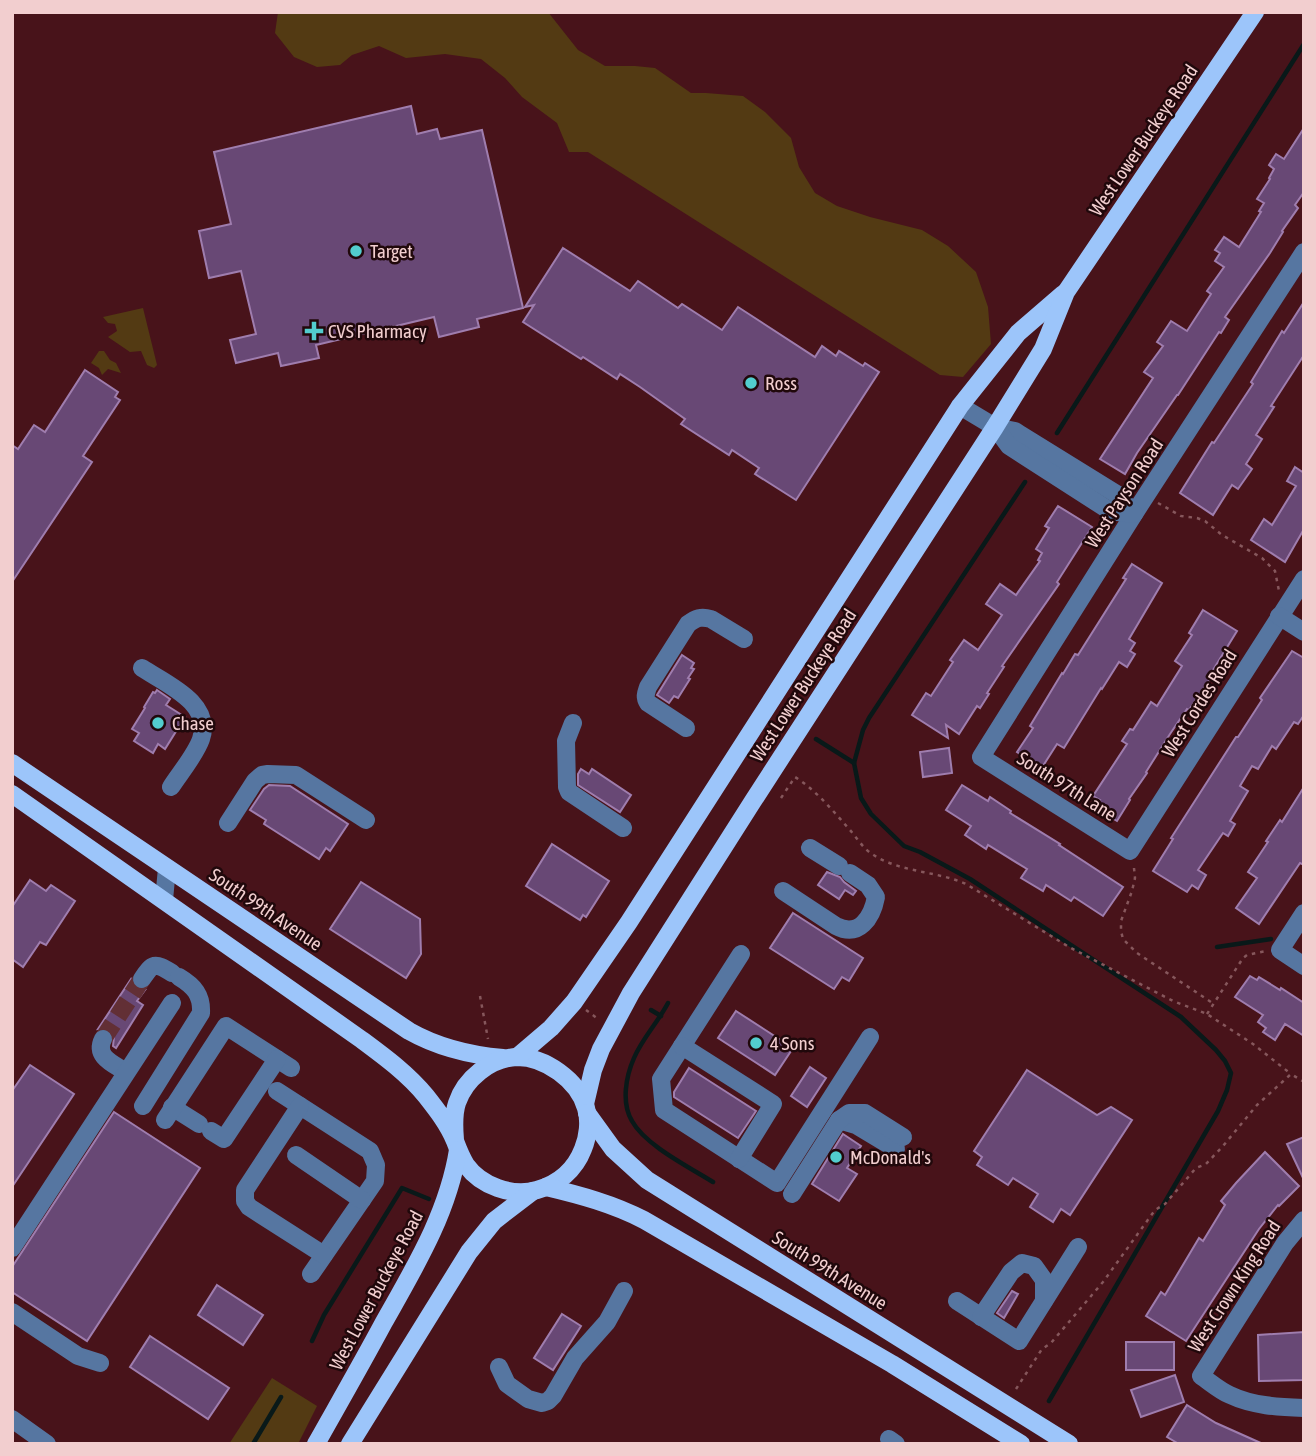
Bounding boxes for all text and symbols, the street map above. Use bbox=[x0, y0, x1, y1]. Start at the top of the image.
street label: West Lower Buckeye Road bbox=[1084, 60, 1202, 220]
place label: Target bbox=[370, 240, 413, 262]
marker: Target bbox=[348, 243, 364, 259]
place label: CVS Pharmacy bbox=[328, 320, 427, 342]
marker: CVS Pharmacy bbox=[306, 323, 322, 339]
place label: Ross bbox=[765, 372, 797, 394]
marker: Ross bbox=[743, 375, 759, 391]
street label: West Payson Road bbox=[1080, 434, 1168, 552]
street label: West Lower Buckeye Road bbox=[745, 605, 861, 765]
street label: West Cordes Road bbox=[1157, 645, 1241, 761]
place label: Chase bbox=[172, 712, 214, 734]
marker: Chase bbox=[150, 715, 166, 731]
street label: South 97th Lane bbox=[1013, 747, 1121, 825]
street label: South 99th Avenue bbox=[205, 863, 327, 955]
place label: 4 Sons bbox=[770, 1032, 815, 1054]
marker: 4 Sons bbox=[748, 1035, 764, 1051]
place label: McDonald's bbox=[850, 1146, 931, 1168]
marker: McDonald's bbox=[828, 1149, 844, 1165]
street label: West Lower Buckeye Road bbox=[325, 1206, 427, 1374]
street label: West Crown King Road bbox=[1183, 1216, 1285, 1356]
street label: South 99th Avenue bbox=[769, 1226, 891, 1314]

